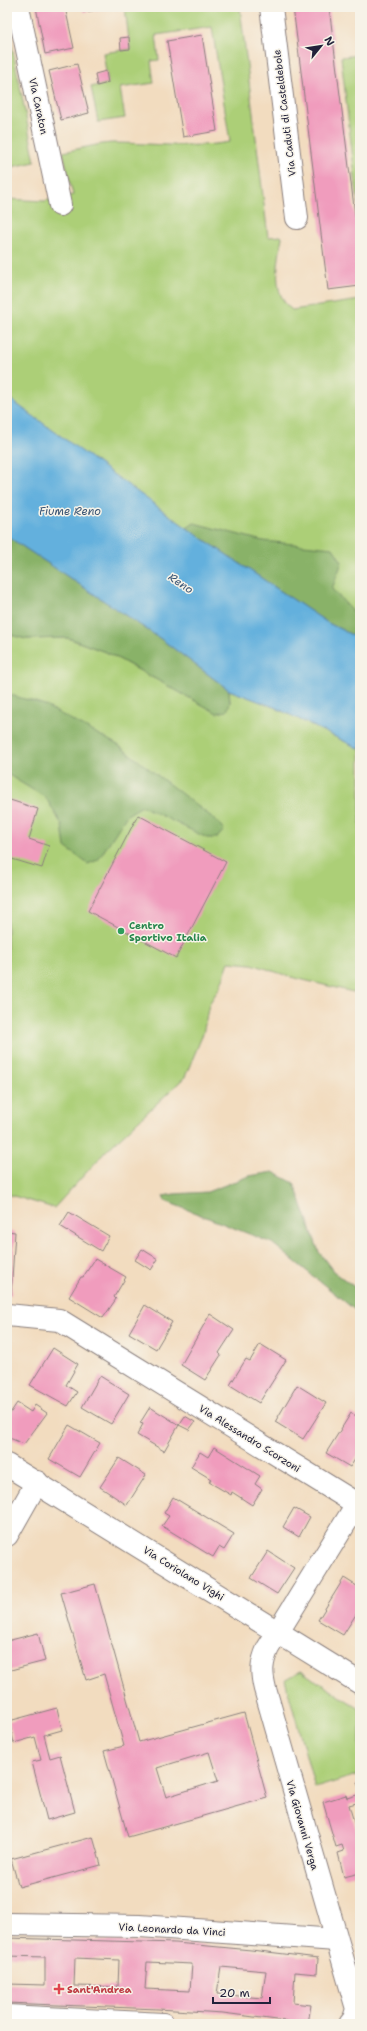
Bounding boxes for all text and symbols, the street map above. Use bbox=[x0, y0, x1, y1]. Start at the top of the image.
north arrow bbox=[301, 26, 341, 66]
text: N bbox=[321, 34, 338, 49]
street label: Via Caduti di Casteldebole bbox=[270, 48, 299, 177]
street label: Via Caraton bbox=[26, 77, 51, 136]
water label: Fiume Reno bbox=[39, 504, 101, 519]
water label: Reno bbox=[165, 570, 196, 597]
place label: Centro Sportivo Italia bbox=[129, 919, 207, 944]
marker: Centro Sportivo Italia bbox=[116, 926, 126, 936]
street label: Via Alessandro Scorzoni bbox=[196, 1402, 303, 1475]
street label: Via Coriolano Vighi bbox=[141, 1543, 227, 1604]
street label: Via Giovanni Verga bbox=[283, 1779, 322, 1872]
street label: Via Leonardo da Vinci bbox=[118, 1920, 226, 1939]
scale bar bbox=[213, 1979, 270, 2005]
place label: Sant'Andrea bbox=[67, 1983, 132, 1996]
marker: Sant'Andrea bbox=[54, 1984, 64, 1994]
text: 20 m bbox=[219, 1985, 250, 2001]

